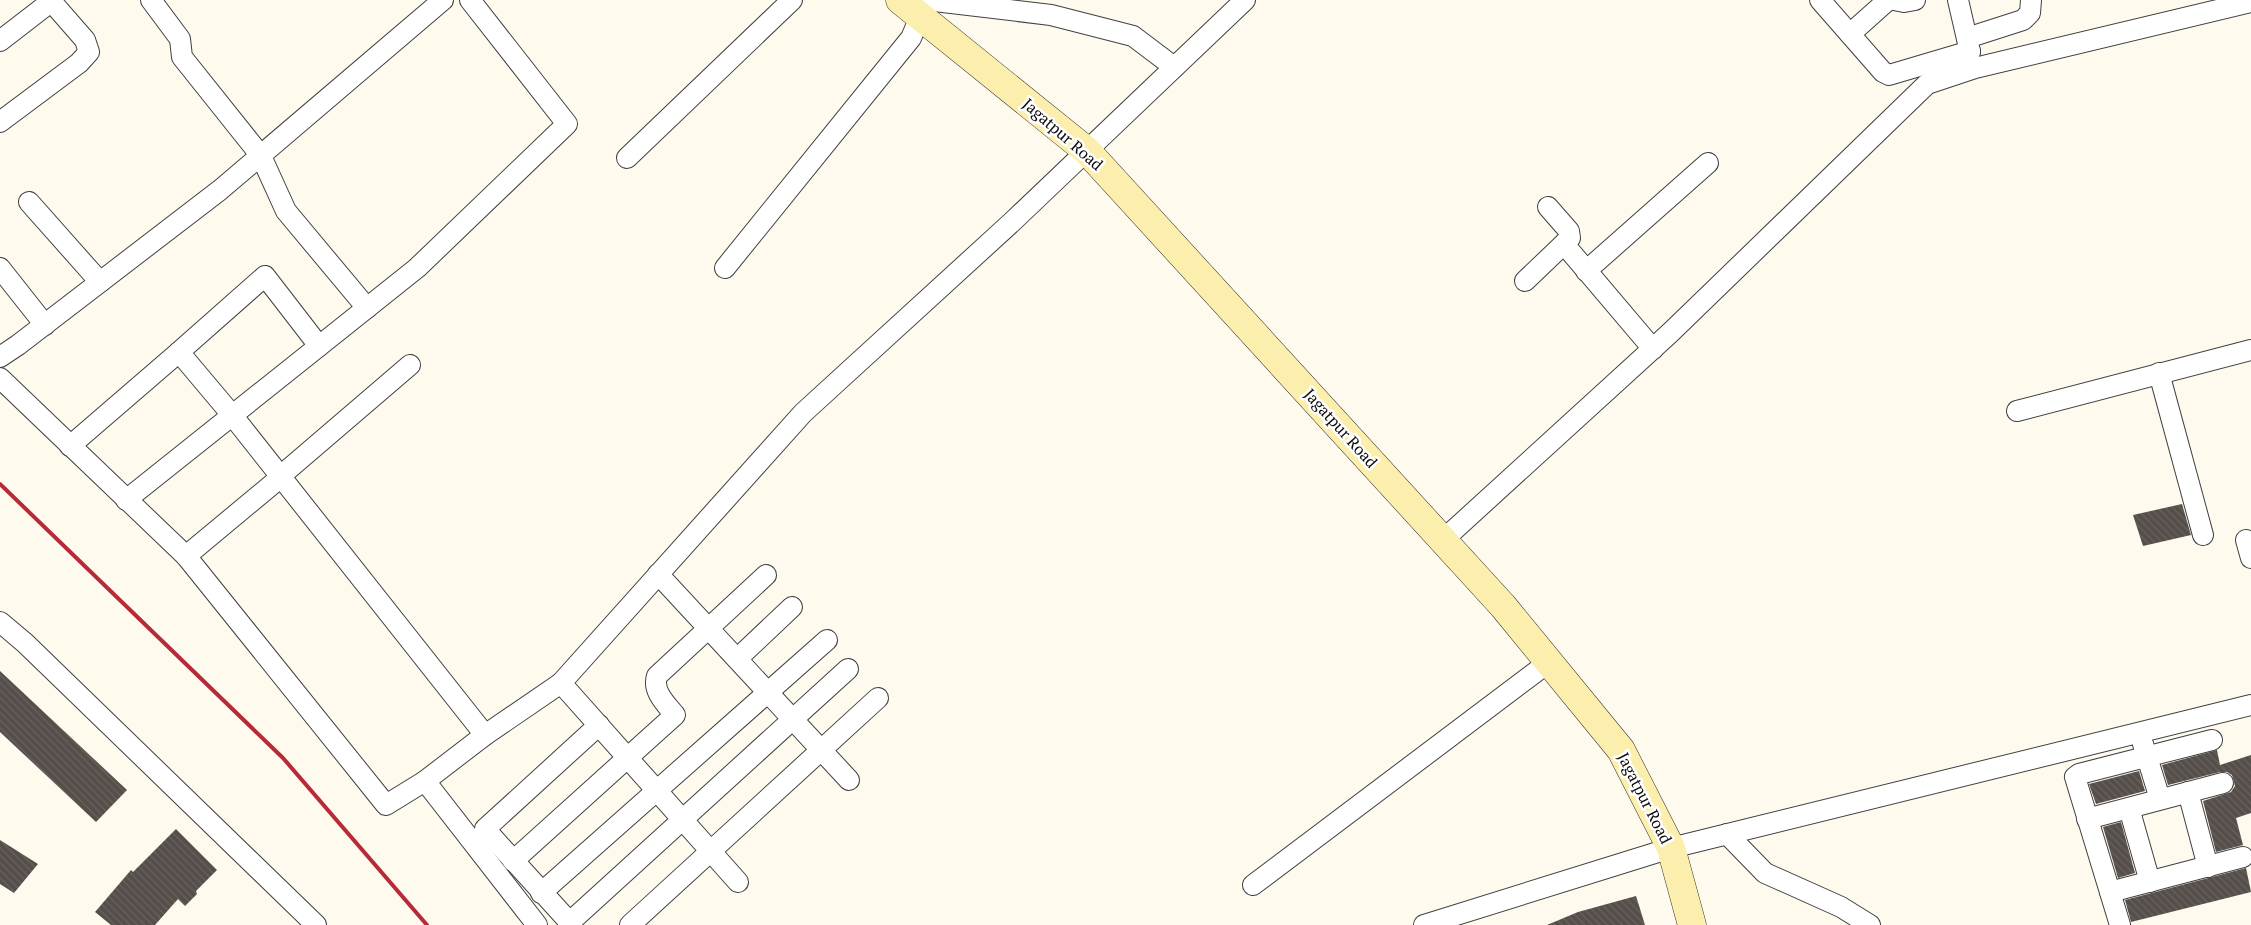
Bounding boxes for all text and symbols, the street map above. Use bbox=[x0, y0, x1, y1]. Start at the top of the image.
street label: Jagatpur Road bbox=[1018, 93, 1108, 175]
street label: Jagatpur Road bbox=[1299, 384, 1383, 473]
street label: Jagatpur Road bbox=[1613, 748, 1678, 848]

